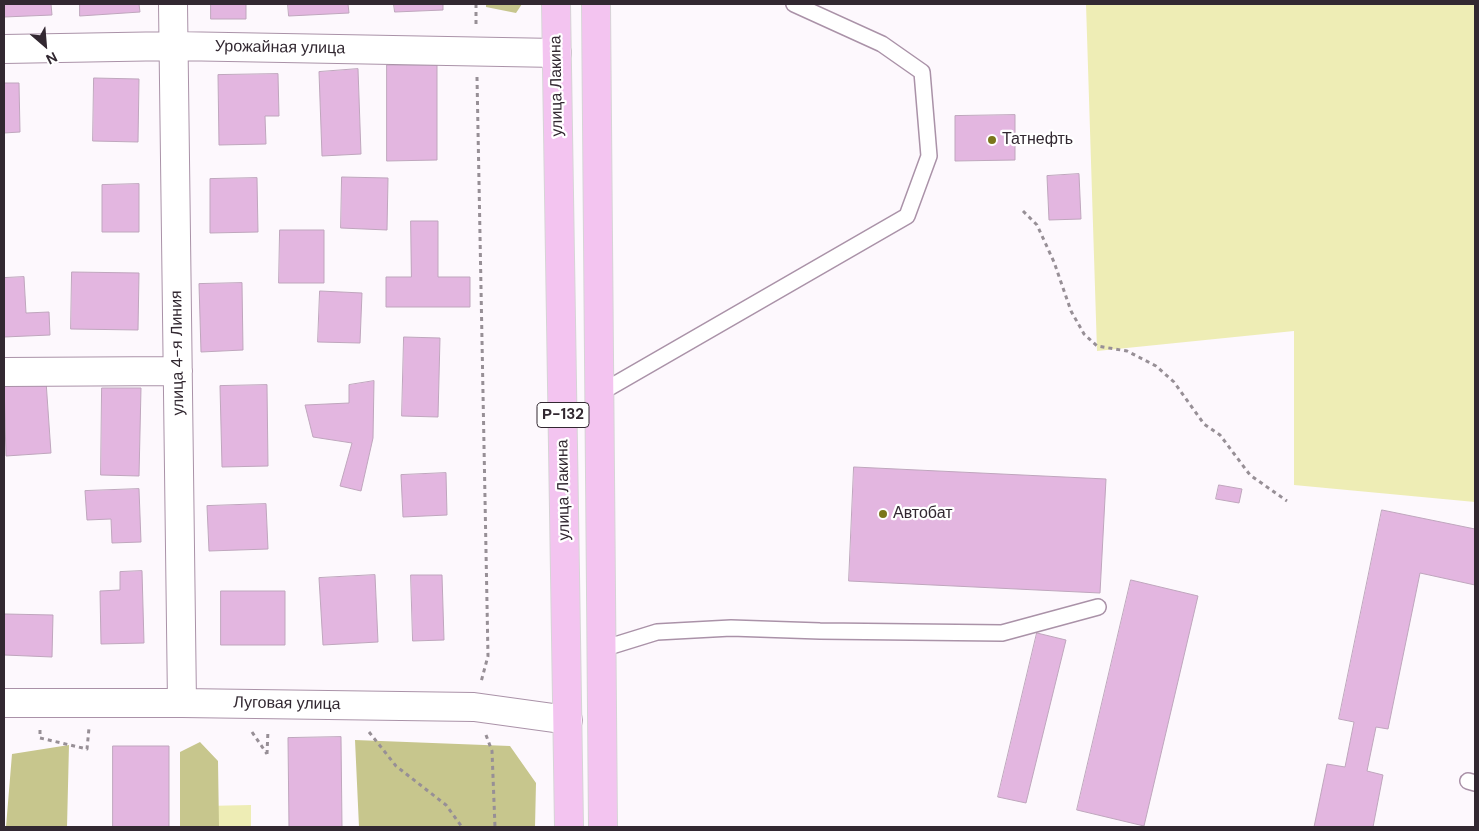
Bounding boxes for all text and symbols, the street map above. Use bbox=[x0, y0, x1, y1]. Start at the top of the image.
north arrow bbox=[20, 20, 70, 70]
street label: улица Лакина bbox=[547, 35, 567, 137]
street label: Урожайная улица bbox=[215, 37, 345, 59]
text: N bbox=[43, 48, 60, 69]
place label: Татнефть bbox=[1002, 130, 1073, 150]
marker: Татнефть bbox=[986, 134, 998, 146]
street label: улица 4-я Линия bbox=[167, 290, 189, 416]
road number: Р-132 bbox=[537, 402, 589, 428]
street label: улица Лакина bbox=[554, 439, 574, 541]
place label: Автобат bbox=[893, 504, 953, 524]
marker: Автобат bbox=[877, 508, 889, 520]
street label: Луговая улица bbox=[233, 693, 341, 715]

